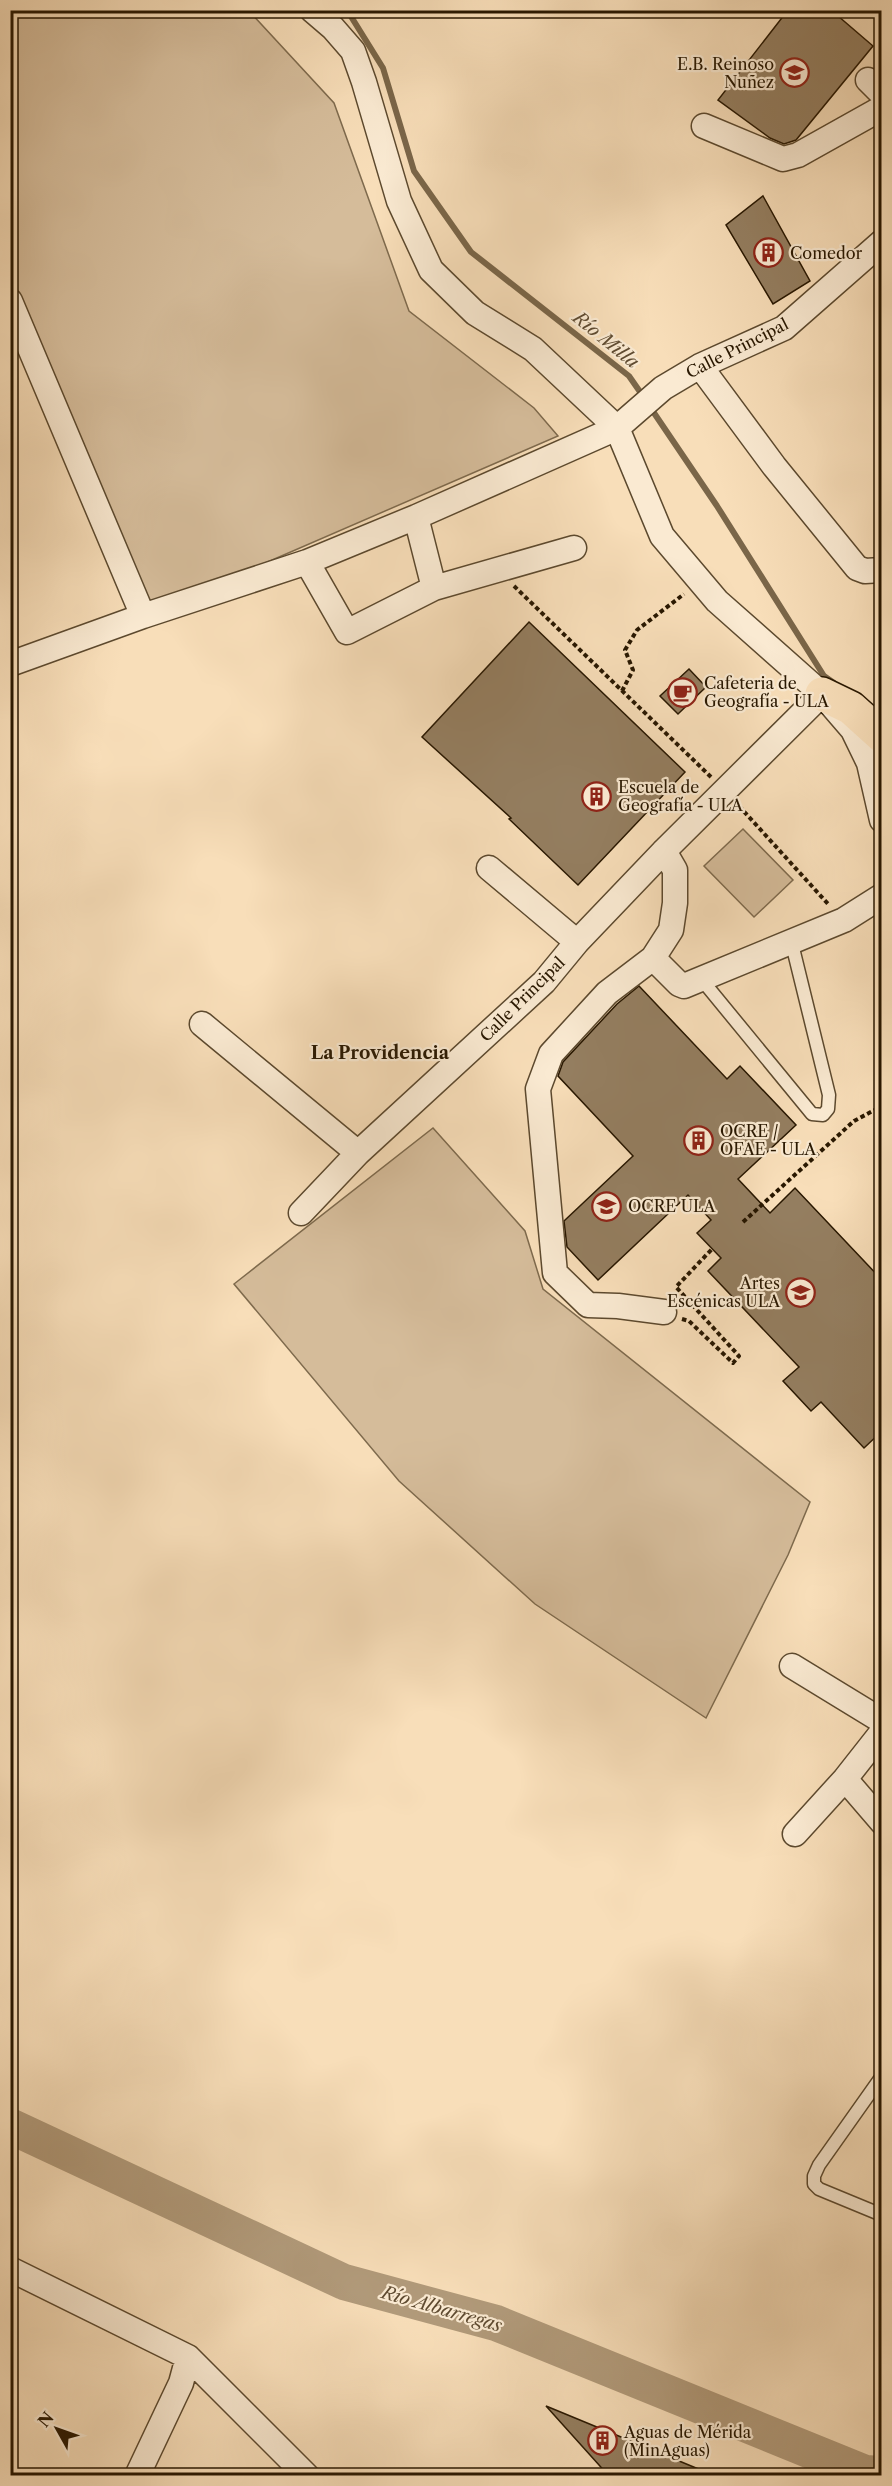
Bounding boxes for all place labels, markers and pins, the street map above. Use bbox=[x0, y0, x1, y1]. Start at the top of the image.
place label: E.B. Reinoso Nuñez bbox=[677, 54, 774, 92]
school or university icon: E.B. Reinoso Nuñez bbox=[779, 57, 811, 89]
building icon: Comedor bbox=[753, 237, 785, 269]
place label: Comedor bbox=[790, 243, 863, 263]
place label: Cafeteria de Geografía - ULA bbox=[704, 673, 830, 711]
cafe icon: Cafeteria de Geografía - ULA bbox=[667, 676, 699, 708]
place label: Escuela de Geografía - ULA bbox=[618, 777, 744, 815]
building icon: Escuela de Geografía - ULA bbox=[581, 780, 613, 812]
place label: OCRE / OFAE - ULA bbox=[720, 1121, 817, 1159]
building icon: OCRE / OFAE - ULA bbox=[683, 1124, 715, 1156]
school or university icon: OCRE ULA bbox=[591, 1190, 623, 1222]
place label: OCRE ULA bbox=[628, 1196, 716, 1216]
place label: Artes Escénicas ULA bbox=[667, 1273, 781, 1311]
school or university icon: Artes Escénicas ULA bbox=[785, 1276, 817, 1308]
place label: Aguas de Mérida (MinAguas) bbox=[623, 2422, 752, 2460]
building icon: Aguas de Mérida (MinAguas) bbox=[587, 2425, 619, 2457]

